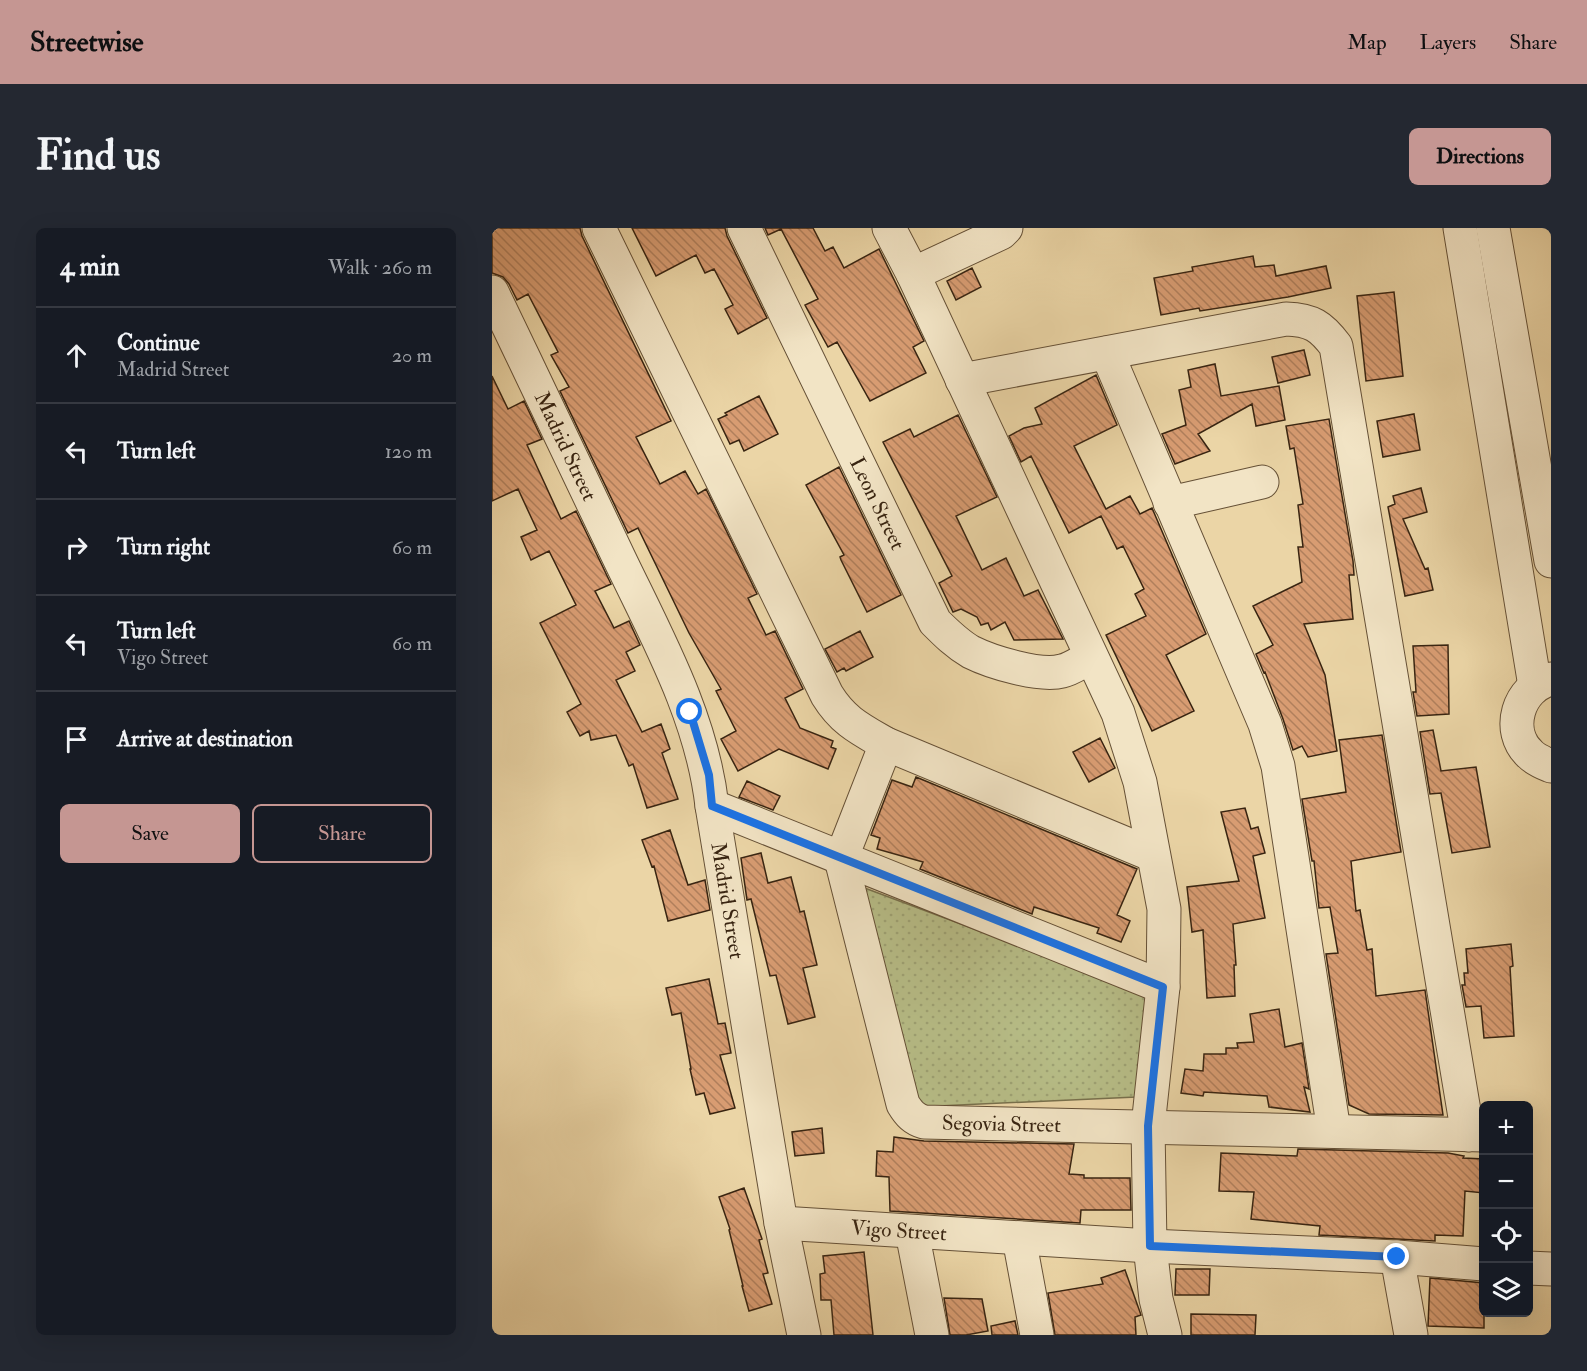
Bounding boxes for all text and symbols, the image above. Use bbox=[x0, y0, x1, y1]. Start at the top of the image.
text: Streetwise bbox=[30, 25, 144, 60]
text: Map bbox=[1347, 29, 1387, 56]
text: Layers bbox=[1420, 29, 1476, 56]
text: Share bbox=[1509, 29, 1557, 56]
button: Directions bbox=[1409, 128, 1551, 185]
text: Find us bbox=[36, 130, 160, 182]
text: 4 min bbox=[60, 251, 120, 283]
text: Walk · 260 m bbox=[328, 255, 432, 280]
text: Continue bbox=[117, 329, 200, 357]
icon: ahead bbox=[60, 339, 93, 372]
text: 20 m bbox=[392, 343, 432, 368]
text: Madrid Street bbox=[117, 357, 229, 382]
street label: Madrid Street bbox=[528, 387, 603, 505]
icon: left bbox=[60, 435, 93, 468]
text: Turn left bbox=[117, 437, 196, 465]
text: 120 m bbox=[385, 439, 432, 464]
street label: Leon Street bbox=[844, 452, 912, 554]
icon: right bbox=[60, 531, 93, 564]
text: Turn right bbox=[117, 533, 210, 561]
text: 60 m bbox=[392, 535, 432, 560]
text: Turn left bbox=[117, 617, 196, 645]
icon: left bbox=[60, 627, 93, 660]
text: 60 m bbox=[392, 631, 432, 656]
text: Vigo Street bbox=[117, 645, 208, 670]
route start bbox=[676, 698, 702, 724]
icon: arrive bbox=[60, 723, 93, 756]
text: Arrive at destination bbox=[117, 725, 293, 753]
button: Save bbox=[60, 804, 240, 863]
button: Share bbox=[252, 804, 432, 863]
street label: Madrid Street bbox=[705, 840, 751, 961]
map controls bbox=[1479, 1101, 1533, 1317]
button: + bbox=[1479, 1101, 1533, 1155]
street label: Segovia Street bbox=[941, 1109, 1061, 1139]
button: − bbox=[1479, 1155, 1533, 1209]
button: locate bbox=[1479, 1209, 1533, 1263]
street label: Vigo Street bbox=[850, 1214, 948, 1247]
route end bbox=[1383, 1243, 1409, 1269]
button: layers bbox=[1479, 1263, 1533, 1317]

